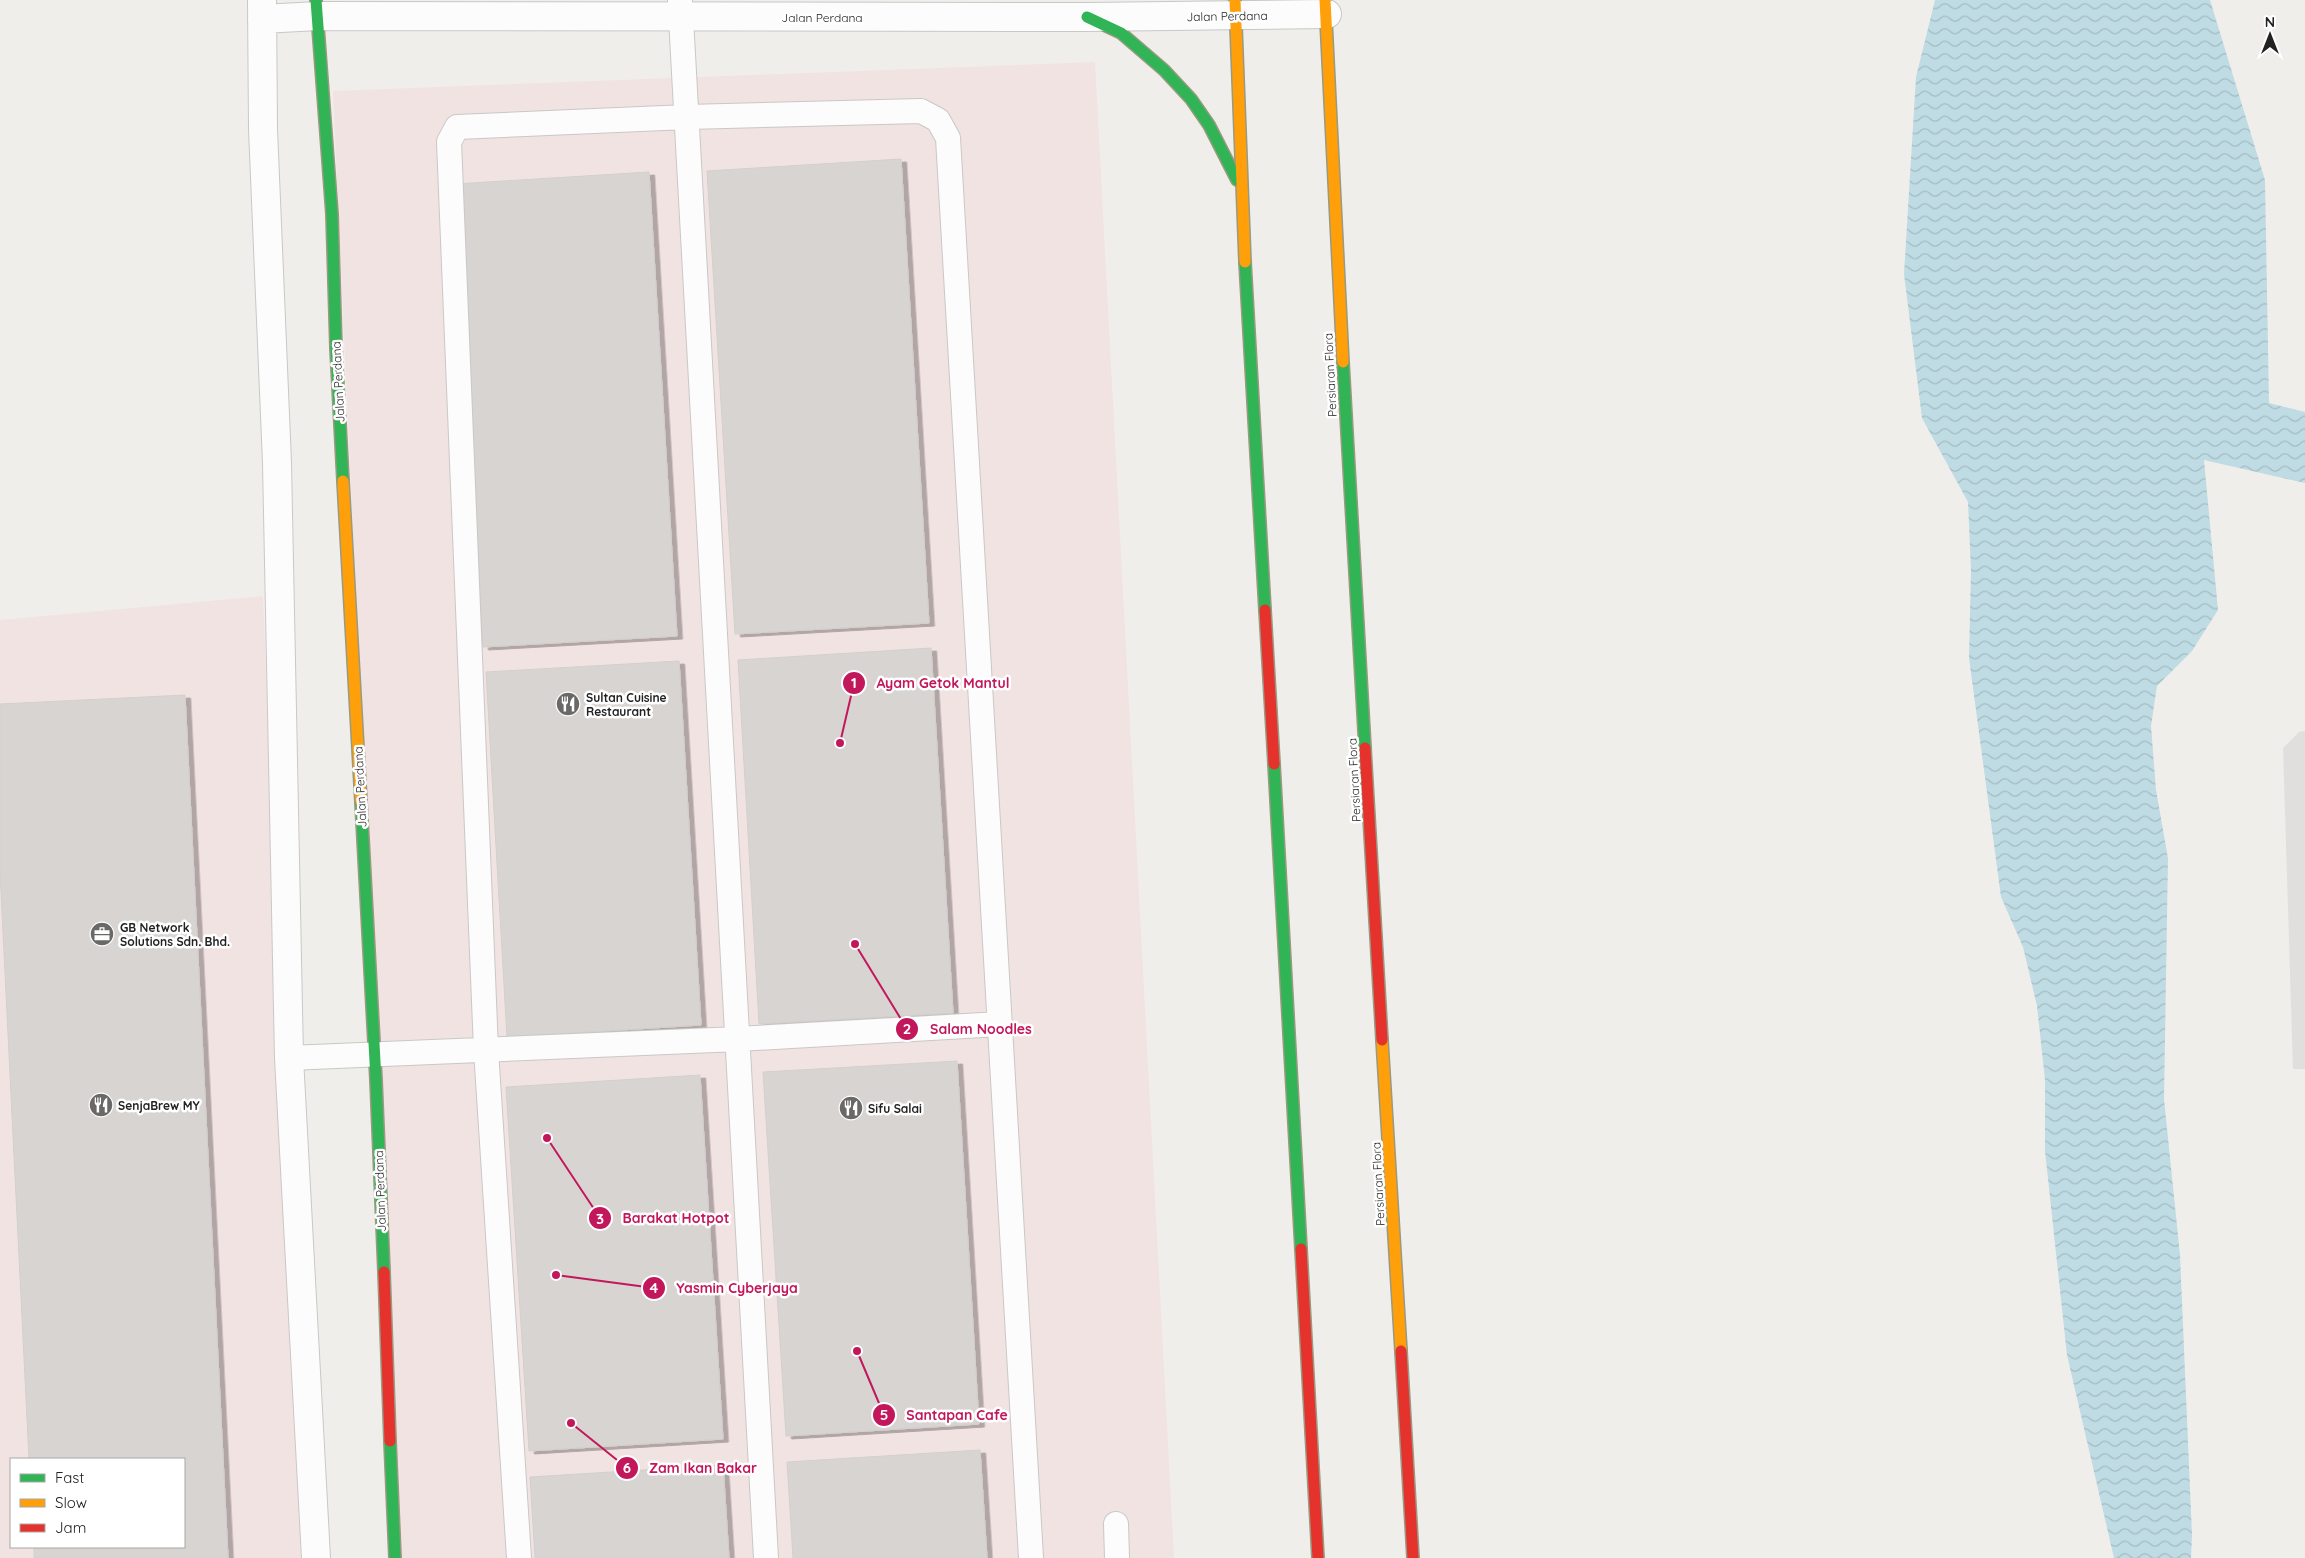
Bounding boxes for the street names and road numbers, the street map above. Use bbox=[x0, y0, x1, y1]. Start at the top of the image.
street label: Jalan Perdana bbox=[1186, 8, 1268, 24]
street label: Jalan Perdana bbox=[781, 10, 863, 25]
street label: Persiaran Flora bbox=[1320, 333, 1340, 417]
street label: Jalan Perdana bbox=[328, 341, 348, 423]
street label: Persiaran Flora bbox=[1344, 738, 1364, 822]
street label: Jalan Perdana bbox=[350, 746, 370, 828]
street label: Persiaran Flora bbox=[1368, 1142, 1388, 1226]
street label: Jalan Perdana bbox=[371, 1150, 389, 1232]

